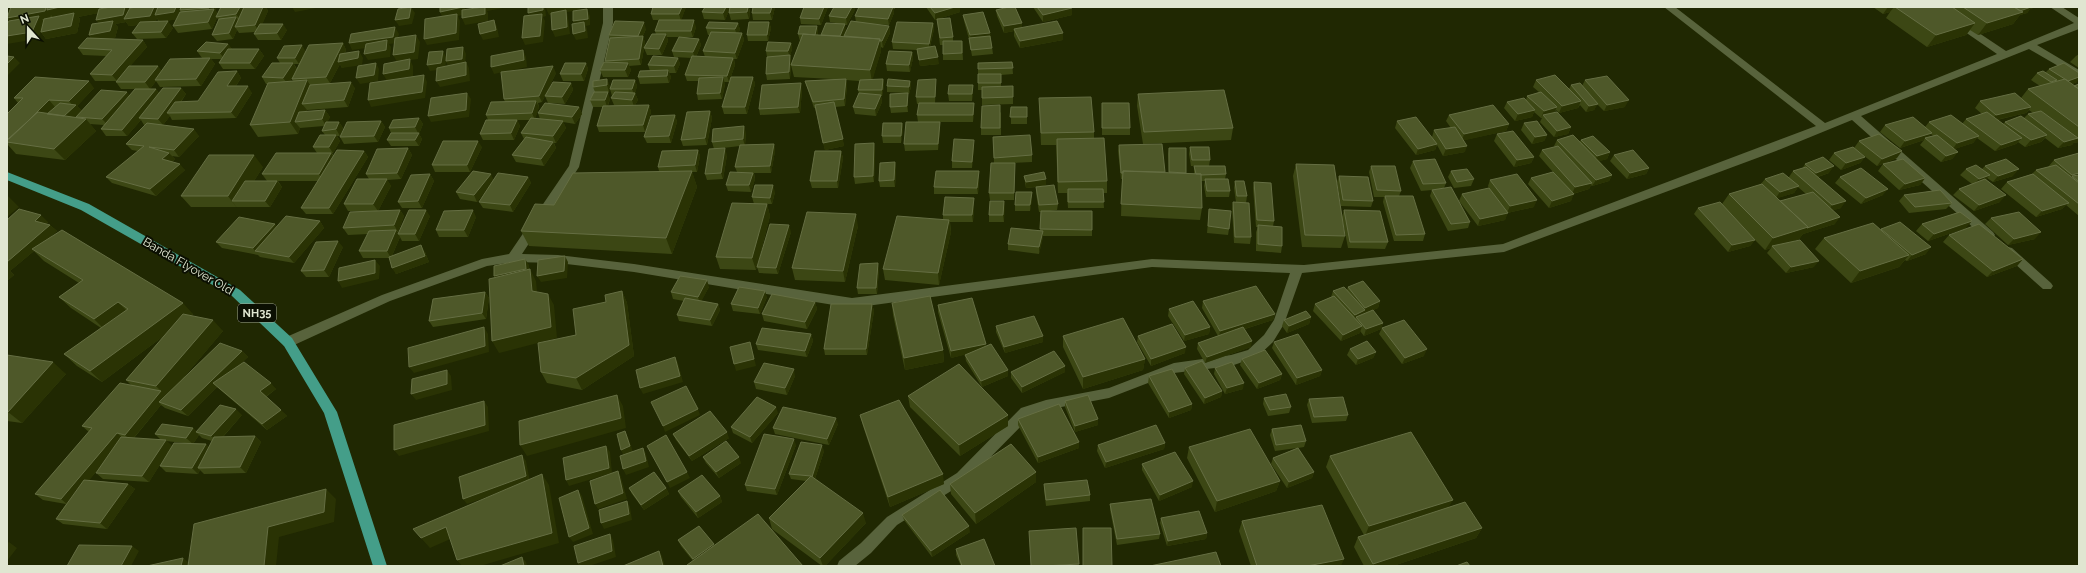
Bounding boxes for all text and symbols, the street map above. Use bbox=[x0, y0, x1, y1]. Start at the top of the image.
north arrow bbox=[8, 8, 48, 48]
text: N bbox=[18, 12, 31, 27]
street label: Banda Flyover Old bbox=[140, 234, 236, 298]
road number: NH35 bbox=[238, 304, 276, 322]

